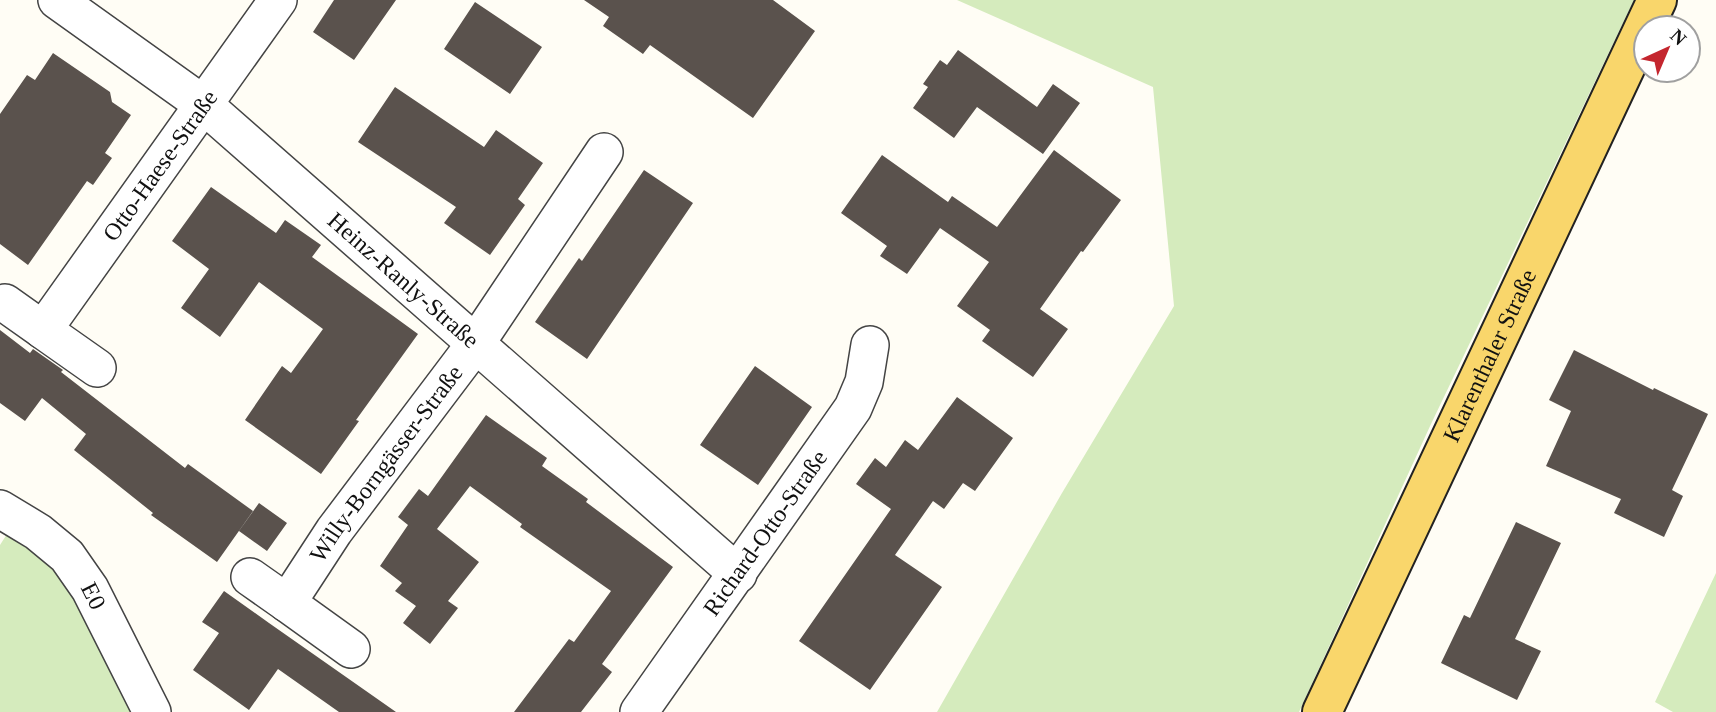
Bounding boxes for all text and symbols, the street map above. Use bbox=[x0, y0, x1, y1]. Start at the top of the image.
north arrow bbox=[1632, 14, 1702, 84]
text: N bbox=[1666, 25, 1691, 50]
street label: Otto-Haese-Straße bbox=[98, 85, 223, 246]
street label: Heinz-Ranly-Straße bbox=[323, 207, 484, 353]
street label: Klarenthaler Straße bbox=[1438, 265, 1541, 446]
street label: Willy-Borngässer-Straße bbox=[304, 360, 468, 567]
street label: Richard-Otto-Straße bbox=[698, 445, 832, 621]
street label: E0 bbox=[76, 578, 111, 614]

